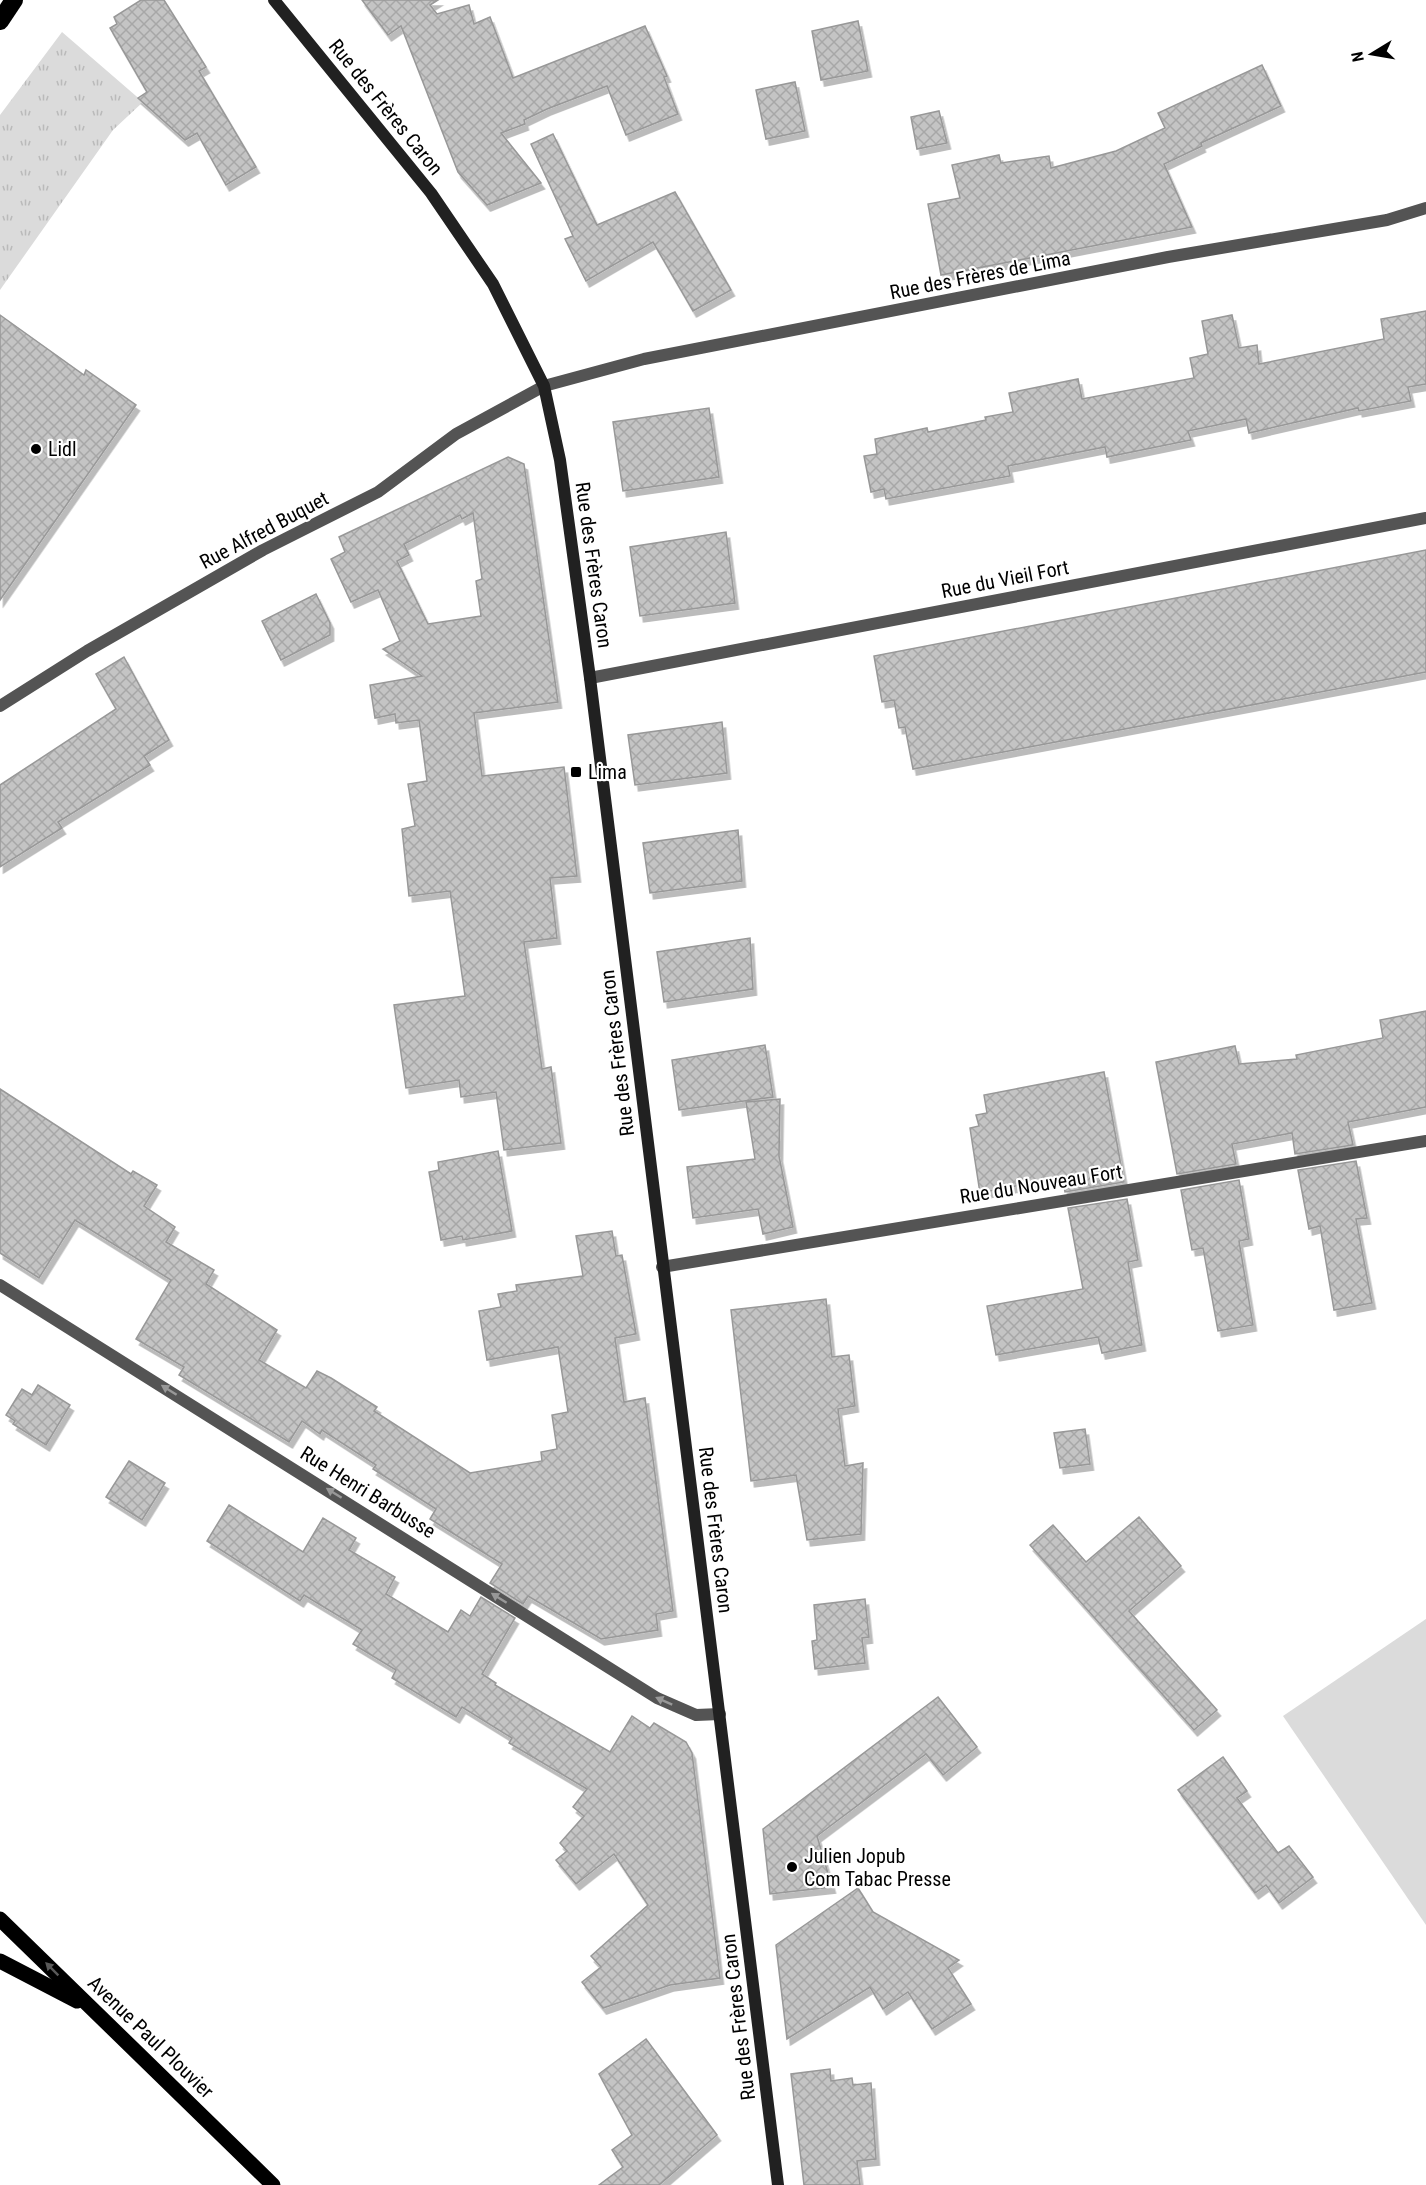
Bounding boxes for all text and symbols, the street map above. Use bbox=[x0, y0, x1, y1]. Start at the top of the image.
north arrow bbox=[1342, 24, 1402, 84]
street label: Rue des Frères Caron bbox=[324, 34, 448, 180]
text: N bbox=[1348, 50, 1368, 63]
street label: Rue des Frères de Lima bbox=[888, 246, 1072, 304]
place label: Lidl bbox=[48, 437, 77, 461]
marker: Lidl bbox=[29, 442, 43, 456]
street label: Rue des Frères Caron bbox=[570, 480, 618, 650]
street label: Rue Alfred Buquet bbox=[196, 486, 332, 574]
street label: Rue du Vieil Fort bbox=[939, 555, 1071, 603]
place label: Lima bbox=[588, 760, 627, 784]
marker: Lima bbox=[569, 765, 583, 779]
street label: Rue des Frères Caron bbox=[595, 968, 639, 1138]
street label: Rue du Nouveau Fort bbox=[958, 1159, 1124, 1209]
one-way arrow bbox=[161, 1385, 177, 1396]
street label: Rue Henri Barbusse bbox=[296, 1441, 440, 1543]
street label: Rue des Frères Caron bbox=[694, 1445, 738, 1615]
one-way arrow bbox=[326, 1488, 342, 1499]
one-way arrow bbox=[491, 1592, 507, 1603]
one-way arrow bbox=[655, 1696, 673, 1706]
place label: Julien Jopub Com Tabac Presse bbox=[804, 1844, 951, 1891]
marker: Julien Jopub Com Tabac Presse bbox=[785, 1860, 799, 1874]
street label: Rue des Frères Caron bbox=[716, 1932, 760, 2102]
one-way arrow bbox=[45, 1962, 59, 1976]
street label: Avenue Paul Plouvier bbox=[83, 1971, 219, 2103]

